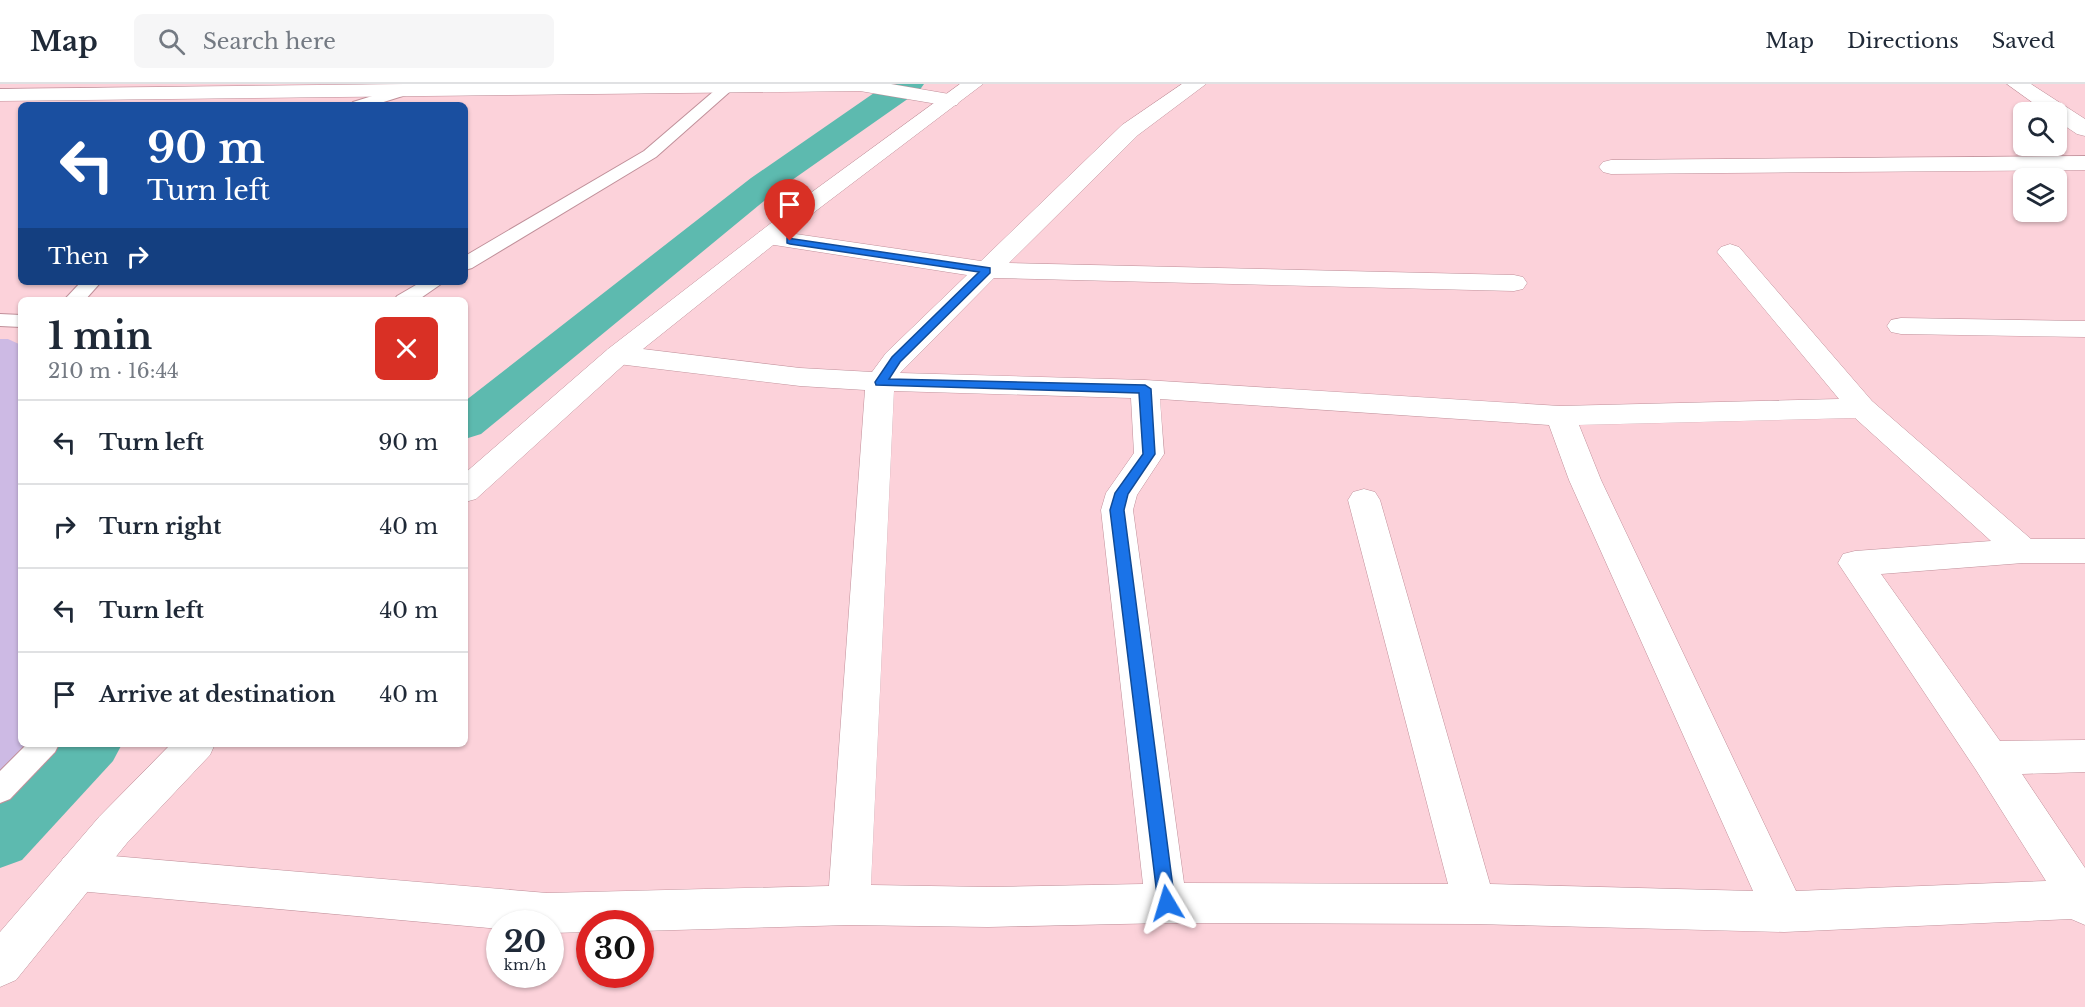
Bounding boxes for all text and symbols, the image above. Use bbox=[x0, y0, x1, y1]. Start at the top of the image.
search box bbox=[134, 14, 554, 68]
text: Map bbox=[30, 24, 98, 59]
icon: search bbox=[155, 25, 188, 58]
text: Search here bbox=[203, 28, 336, 55]
text: Map bbox=[1765, 28, 1814, 54]
text: Directions bbox=[1847, 28, 1959, 54]
text: Saved bbox=[1992, 28, 2055, 54]
map controls bbox=[2013, 102, 2067, 222]
button: search bbox=[2013, 102, 2067, 156]
text: 90 m bbox=[147, 122, 265, 174]
icon: left bbox=[48, 126, 126, 204]
button: layers bbox=[2013, 168, 2067, 222]
text: Turn left bbox=[147, 174, 270, 207]
pin bbox=[764, 179, 815, 241]
icon: arrive bbox=[773, 188, 806, 221]
icon: right bbox=[121, 240, 154, 273]
text: Then bbox=[48, 243, 109, 270]
text: 1 min bbox=[48, 314, 152, 359]
button: close bbox=[375, 317, 438, 380]
text: 210 m · 16:44 bbox=[48, 359, 179, 383]
icon: left bbox=[48, 426, 81, 459]
text: Turn left bbox=[99, 429, 204, 456]
text: 90 m bbox=[378, 429, 438, 456]
icon: right bbox=[48, 510, 81, 543]
text: Turn right bbox=[99, 513, 221, 540]
text: 40 m bbox=[380, 513, 438, 540]
icon: left bbox=[48, 594, 81, 627]
text: Turn left bbox=[99, 597, 204, 624]
text: 40 m bbox=[380, 597, 438, 624]
icon: arrive bbox=[48, 678, 81, 711]
text: Arrive at destination bbox=[99, 681, 336, 708]
text: 40 m bbox=[380, 681, 438, 708]
position arrow bbox=[1135, 871, 1199, 935]
speed limit sign: 30 bbox=[576, 910, 654, 988]
text: 20 bbox=[504, 923, 546, 960]
text: km/h bbox=[504, 955, 546, 974]

